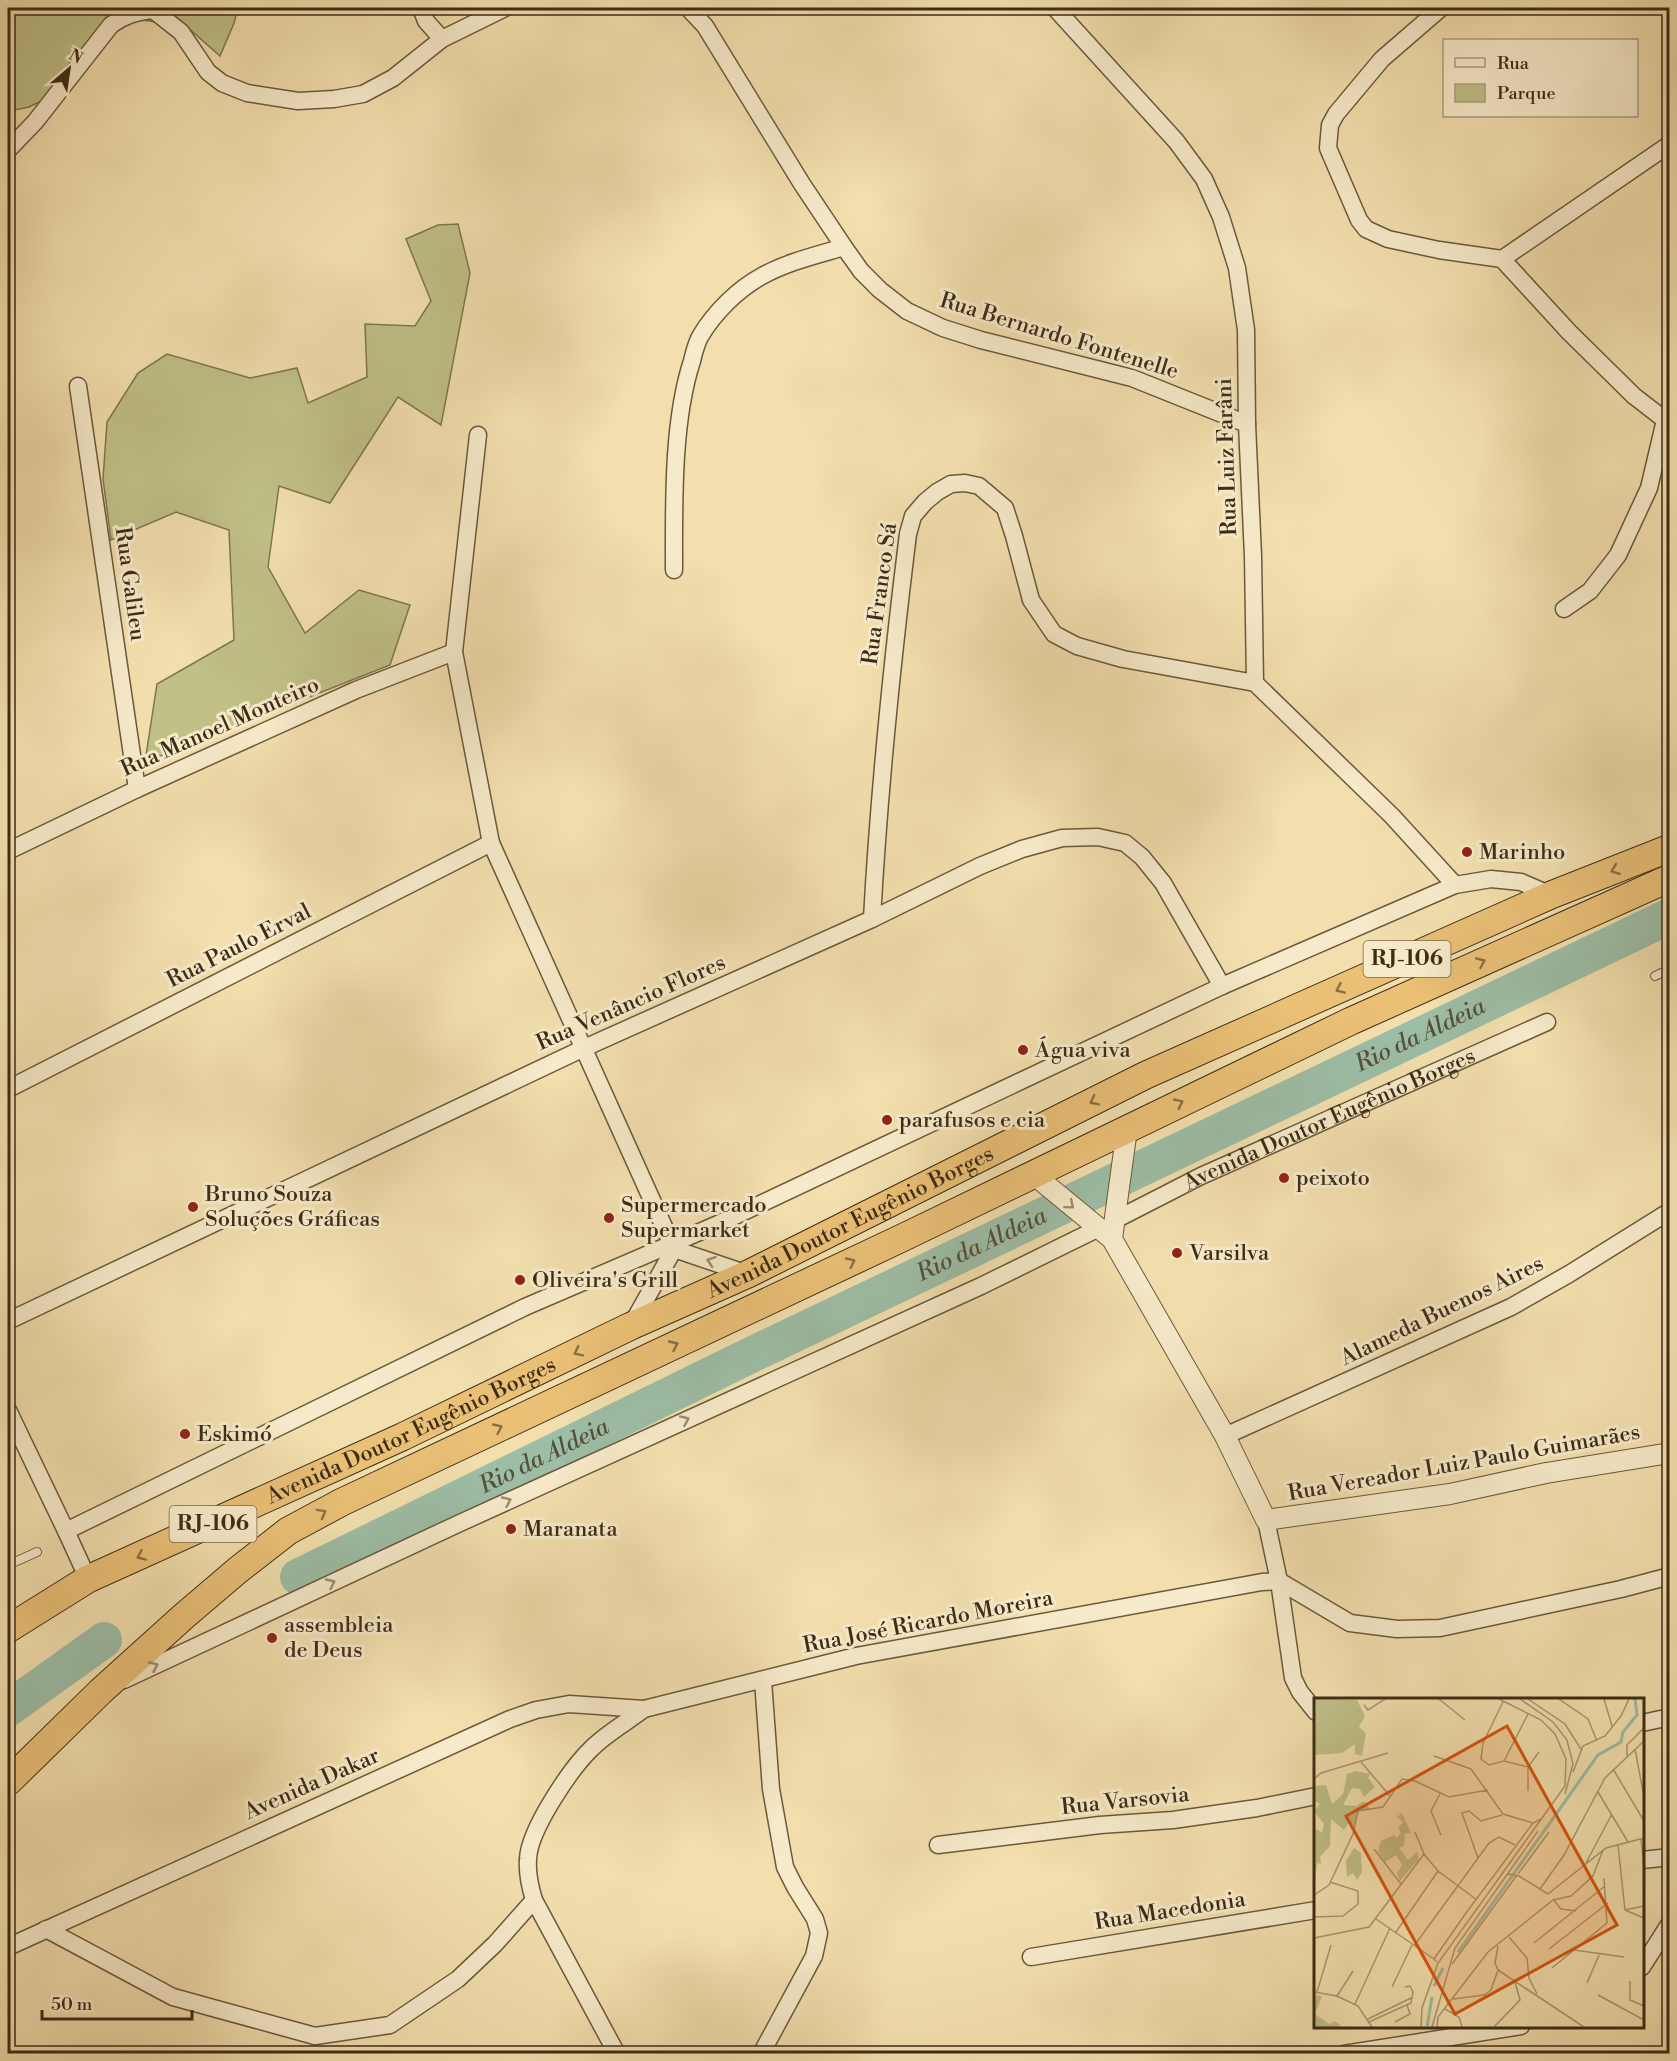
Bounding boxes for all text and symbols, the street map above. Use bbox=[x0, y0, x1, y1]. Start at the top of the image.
north arrow bbox=[39, 39, 99, 99]
legend bbox=[1443, 39, 1638, 117]
text: N bbox=[65, 45, 86, 69]
text: Rua bbox=[1497, 52, 1530, 75]
text: Parque bbox=[1497, 82, 1556, 105]
street label: Rua Bernardo Fontenelle bbox=[936, 287, 1182, 385]
street label: Rua Luiz Farâni bbox=[1211, 378, 1243, 536]
street label: Rua Franco Sá bbox=[857, 520, 903, 667]
street label: Rua Galileu bbox=[109, 525, 151, 643]
street label: Rua Manoel Monteiro bbox=[117, 671, 323, 783]
place label: Marinho bbox=[1479, 839, 1565, 866]
marker: Marinho bbox=[1460, 845, 1474, 859]
one-way arrow bbox=[1610, 863, 1621, 875]
street label: Rua Paulo Erval bbox=[162, 898, 316, 994]
road number: RJ-106 bbox=[1364, 941, 1450, 977]
street label: Rua Venâncio Flores bbox=[532, 949, 730, 1057]
one-way arrow bbox=[1475, 957, 1486, 969]
one-way arrow bbox=[1335, 981, 1346, 993]
water label: Rio da Aldeia bbox=[1349, 991, 1491, 1080]
place label: Água viva bbox=[1034, 1036, 1131, 1064]
street label: Avenida Doutor Eugênio Borges bbox=[1178, 1042, 1479, 1197]
marker: Água viva bbox=[1016, 1043, 1030, 1057]
one-way arrow bbox=[1089, 1094, 1100, 1105]
one-way arrow bbox=[1173, 1099, 1184, 1111]
place label: parafusos e cia bbox=[899, 1107, 1046, 1134]
marker: parafusos e cia bbox=[880, 1113, 894, 1127]
street label: Avenida Doutor Eugênio Borges bbox=[702, 1140, 998, 1305]
place label: peixoto bbox=[1296, 1165, 1370, 1192]
marker: peixoto bbox=[1277, 1171, 1291, 1185]
place label: Bruno Souza Soluções Gráficas bbox=[204, 1181, 380, 1233]
place label: Supermercado Supermarket bbox=[621, 1192, 767, 1244]
one-way arrow bbox=[1063, 1198, 1074, 1209]
marker: Bruno Souza Soluções Gráficas bbox=[186, 1200, 200, 1214]
water label: Rio da Aldeia bbox=[911, 1201, 1052, 1289]
marker: Supermercado Supermarket bbox=[602, 1211, 616, 1225]
place label: Varsilva bbox=[1188, 1240, 1270, 1267]
marker: Varsilva bbox=[1170, 1246, 1184, 1260]
street label: Alameda Buenos Aires bbox=[1335, 1250, 1548, 1372]
one-way arrow bbox=[706, 1256, 717, 1268]
one-way arrow bbox=[844, 1258, 855, 1270]
place label: Oliveira's Grill bbox=[532, 1267, 679, 1294]
marker: Oliveira's Grill bbox=[513, 1273, 527, 1287]
one-way arrow bbox=[668, 1341, 679, 1353]
one-way arrow bbox=[574, 1344, 585, 1356]
street label: Avenida Doutor Eugênio Borges bbox=[261, 1351, 560, 1510]
water label: Rio da Aldeia bbox=[473, 1412, 615, 1501]
one-way arrow bbox=[679, 1415, 690, 1427]
street label: Rua Vereador Luiz Paulo Guimarães bbox=[1286, 1419, 1642, 1507]
place label: Eskimó bbox=[197, 1421, 272, 1448]
one-way arrow bbox=[491, 1424, 502, 1436]
marker: Eskimó bbox=[178, 1427, 192, 1441]
one-way arrow bbox=[501, 1496, 512, 1508]
road number: RJ-106 bbox=[170, 1506, 256, 1542]
one-way arrow bbox=[316, 1509, 326, 1520]
place label: Maranata bbox=[523, 1516, 619, 1543]
marker: Maranata bbox=[504, 1522, 518, 1536]
one-way arrow bbox=[136, 1549, 147, 1561]
one-way arrow bbox=[324, 1579, 335, 1591]
street label: Rua José Ricardo Moreira bbox=[801, 1584, 1056, 1659]
place label: assembleia de Deus bbox=[284, 1612, 394, 1664]
marker: assembleia de Deus bbox=[265, 1631, 279, 1645]
one-way arrow bbox=[148, 1661, 159, 1673]
inset map bbox=[1314, 1698, 1644, 2028]
street label: Avenida Dakar bbox=[239, 1742, 384, 1826]
street label: Rua Varsovia bbox=[1060, 1781, 1191, 1821]
street label: Rua Macedonia bbox=[1093, 1886, 1248, 1936]
scale bar bbox=[42, 1983, 192, 2021]
text: 50 m bbox=[51, 1993, 93, 2016]

